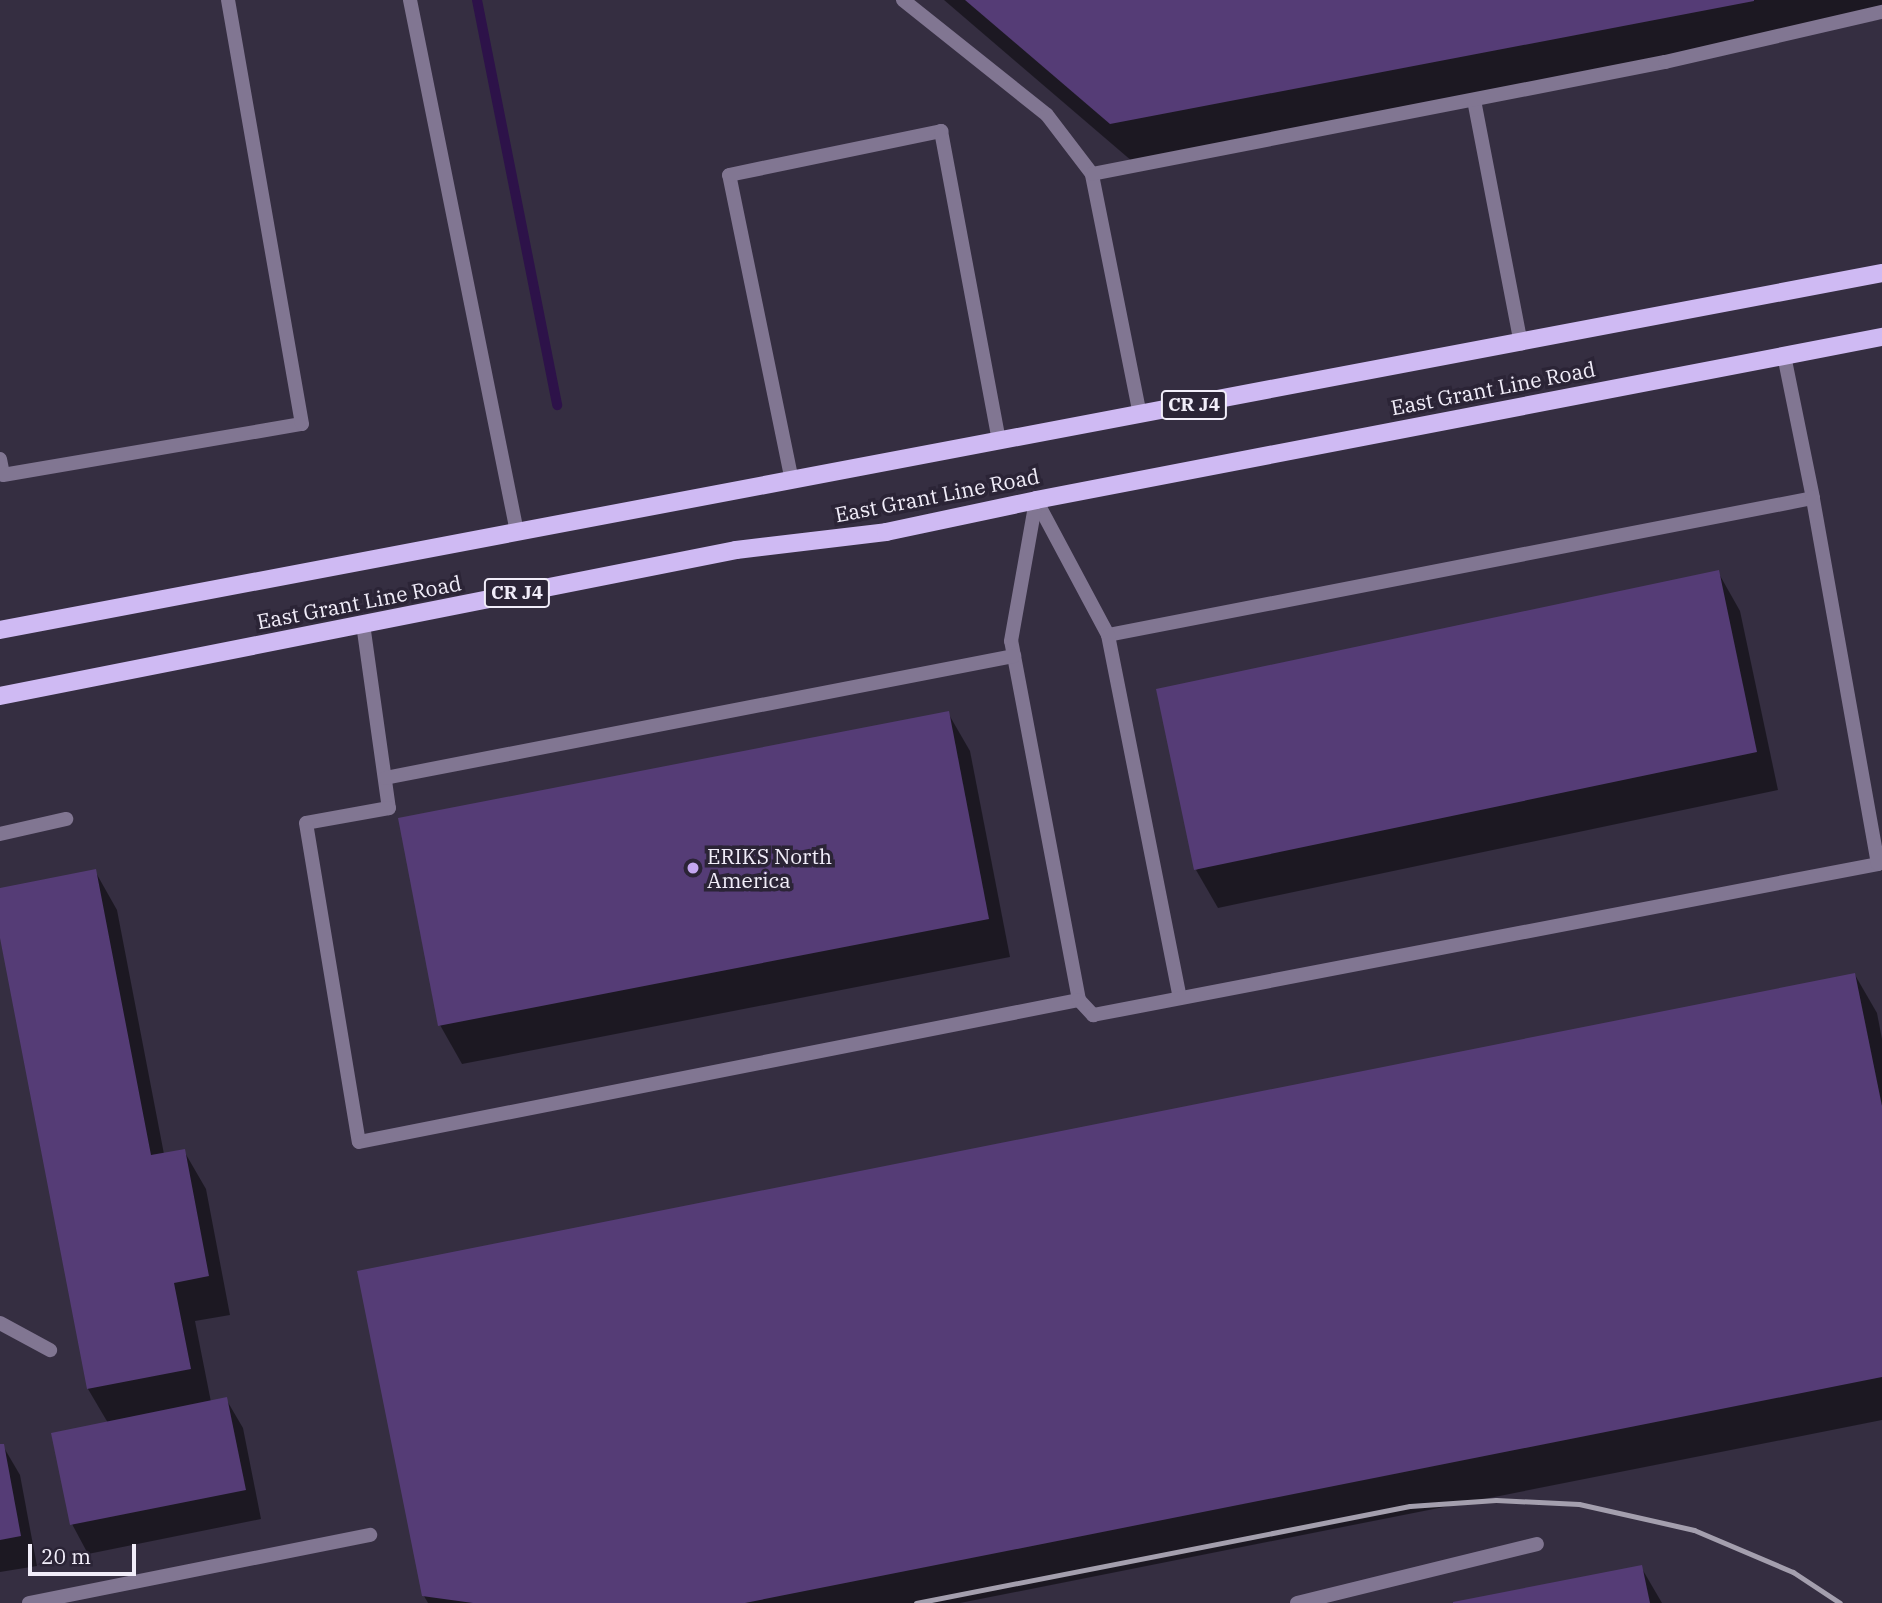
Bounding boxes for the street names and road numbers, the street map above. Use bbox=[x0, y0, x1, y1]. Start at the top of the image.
street label: East Grant Line Road bbox=[1389, 356, 1597, 420]
road number: CR J4 bbox=[1161, 390, 1227, 420]
street label: East Grant Line Road bbox=[833, 463, 1041, 527]
street label: East Grant Line Road bbox=[255, 570, 463, 634]
road number: CR J4 bbox=[484, 578, 550, 608]

